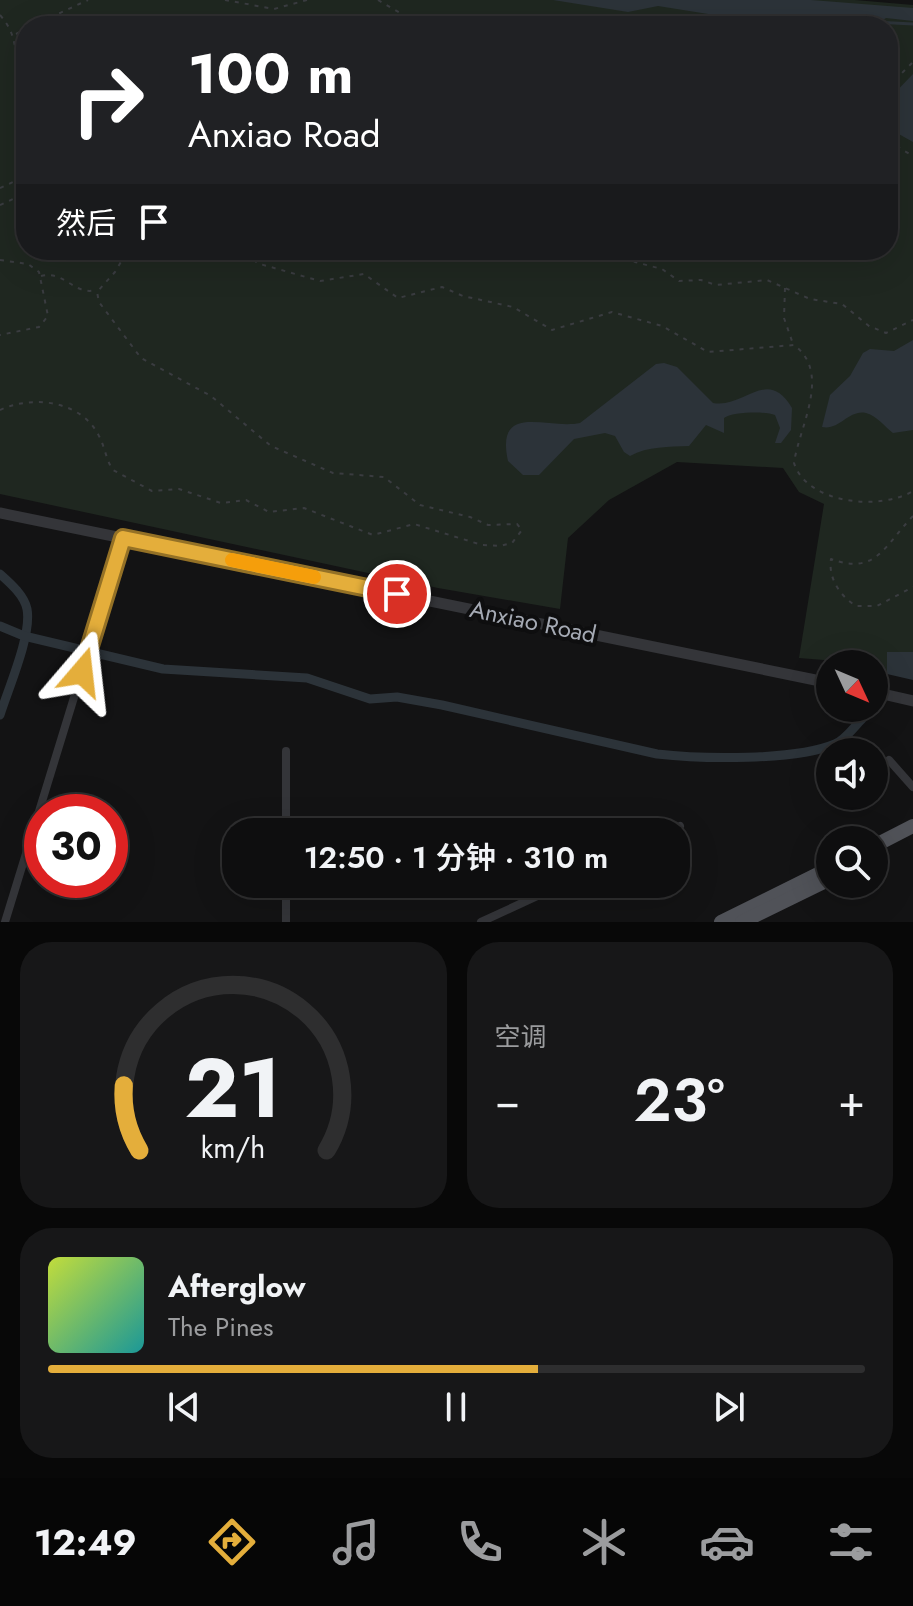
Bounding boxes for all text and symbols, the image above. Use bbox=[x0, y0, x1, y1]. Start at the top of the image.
text: 100 m bbox=[188, 33, 353, 114]
icon: right bbox=[56, 48, 160, 152]
text: Anxiao Road bbox=[188, 108, 381, 160]
icon: arrive bbox=[132, 200, 176, 244]
text: 然后 bbox=[56, 202, 116, 245]
pin bbox=[363, 560, 431, 628]
icon: arrive bbox=[375, 572, 419, 616]
street label: Anxiao Road bbox=[467, 591, 600, 652]
position arrow bbox=[40, 630, 124, 714]
north arrow bbox=[816, 650, 888, 722]
map controls bbox=[816, 650, 888, 898]
button: sound bbox=[816, 738, 888, 810]
speed limit sign: 30 bbox=[24, 794, 128, 898]
button: search bbox=[816, 826, 888, 898]
text: 12:50 · 1 分钟 · 310 m bbox=[304, 836, 608, 879]
text: 空调 bbox=[495, 1018, 547, 1056]
text: 21 bbox=[185, 1028, 282, 1148]
text: 23° bbox=[634, 1057, 725, 1144]
text: − bbox=[495, 1069, 520, 1133]
text: + bbox=[838, 1069, 865, 1133]
text: km/h bbox=[201, 1127, 266, 1169]
text: Afterglow bbox=[168, 1265, 305, 1308]
text: The Pines bbox=[168, 1308, 273, 1346]
icon: previous bbox=[162, 1385, 206, 1429]
icon: pause bbox=[434, 1385, 478, 1429]
icon: next bbox=[707, 1385, 751, 1429]
icon: directions bbox=[204, 1514, 260, 1570]
icon: music bbox=[328, 1514, 384, 1570]
icon: phone bbox=[452, 1514, 508, 1570]
icon: climate bbox=[576, 1514, 632, 1570]
icon: car bbox=[699, 1514, 755, 1570]
icon: filters bbox=[823, 1514, 879, 1570]
text: 12:49 bbox=[34, 1516, 137, 1568]

